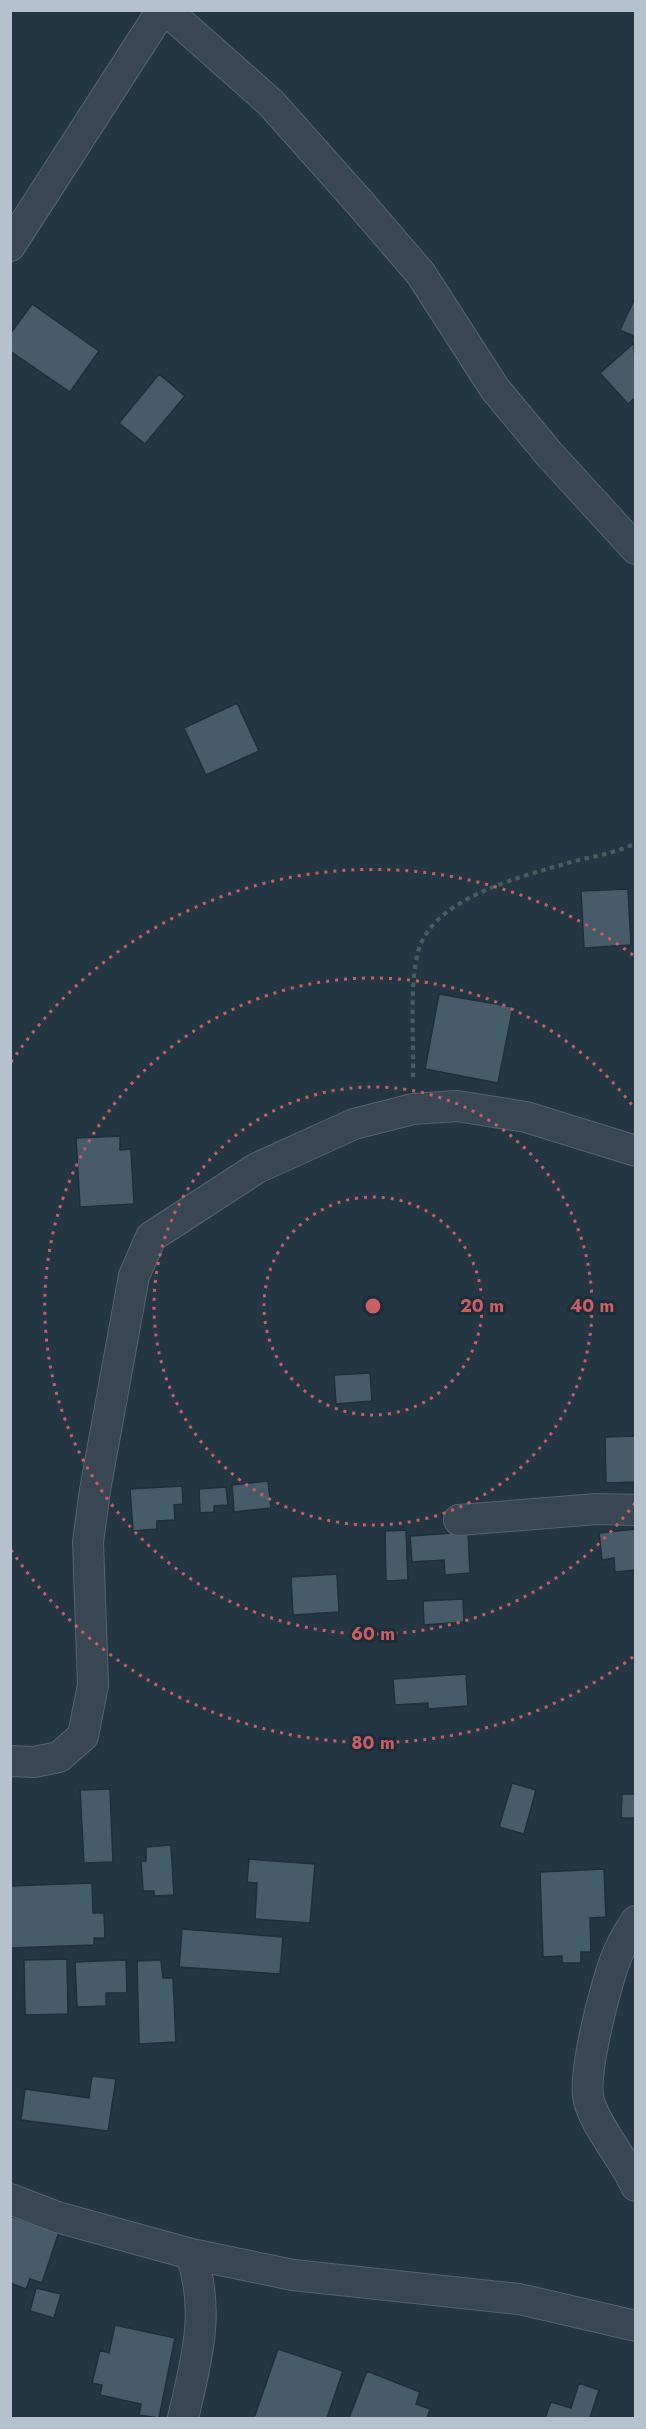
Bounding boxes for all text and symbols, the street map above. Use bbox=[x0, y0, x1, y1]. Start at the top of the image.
text: 20 m bbox=[460, 1293, 504, 1319]
text: 40 m bbox=[570, 1293, 614, 1319]
centre of rings bbox=[363, 1296, 383, 1316]
text: 60 m bbox=[351, 1621, 395, 1647]
text: 80 m bbox=[351, 1730, 395, 1756]

